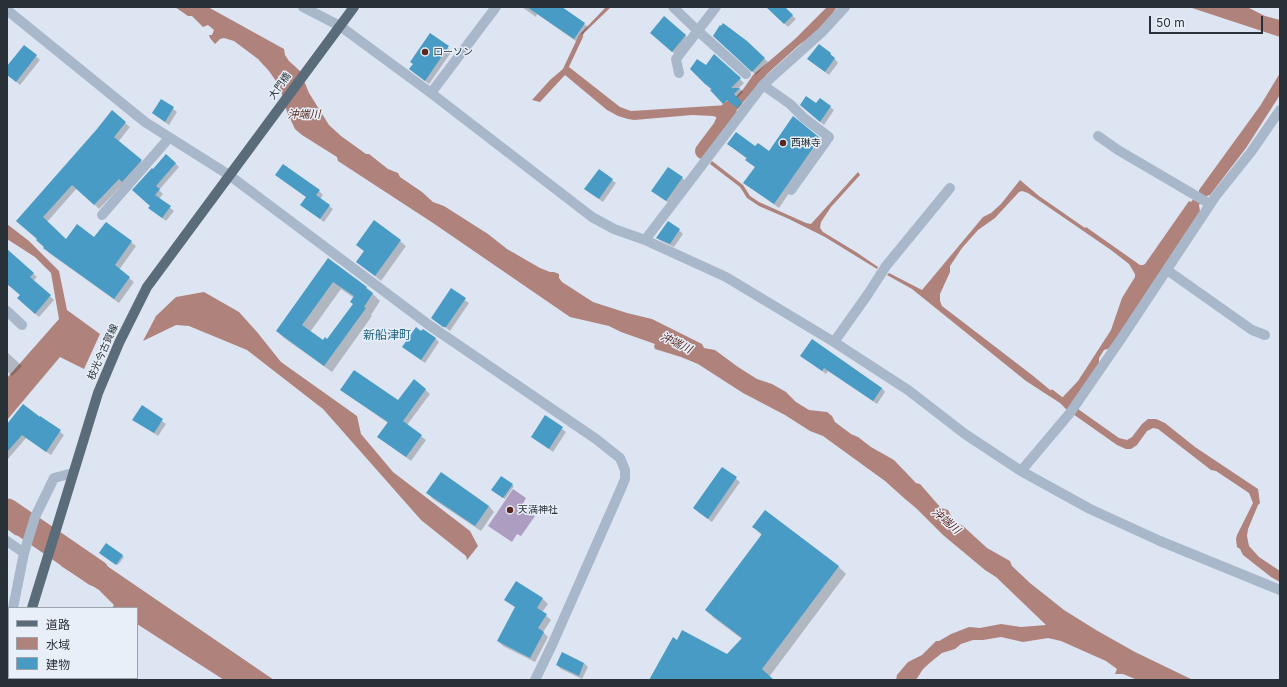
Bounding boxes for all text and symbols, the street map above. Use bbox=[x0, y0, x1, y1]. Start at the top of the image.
scale bar bbox=[1151, 8, 1265, 34]
text: 50 m bbox=[1156, 15, 1185, 30]
place label: ローソン bbox=[433, 46, 473, 58]
marker: ローソン bbox=[420, 47, 430, 57]
street label: 大門橋 bbox=[266, 70, 294, 102]
water label: 沖端川 bbox=[288, 108, 320, 122]
place label: 西琳寺 bbox=[791, 137, 821, 149]
marker: 西琳寺 bbox=[778, 138, 788, 148]
street label: 枝光今古賀線 bbox=[85, 322, 121, 382]
district label: 新船津町 bbox=[363, 328, 411, 342]
water label: 沖端川 bbox=[658, 330, 694, 356]
place label: 天満神社 bbox=[518, 504, 558, 516]
marker: 天満神社 bbox=[505, 505, 515, 515]
water label: 沖端川 bbox=[929, 505, 963, 537]
legend bbox=[8, 607, 138, 679]
text: 道路 bbox=[46, 617, 70, 632]
text: 水域 bbox=[46, 637, 70, 652]
text: 建物 bbox=[46, 657, 70, 672]

